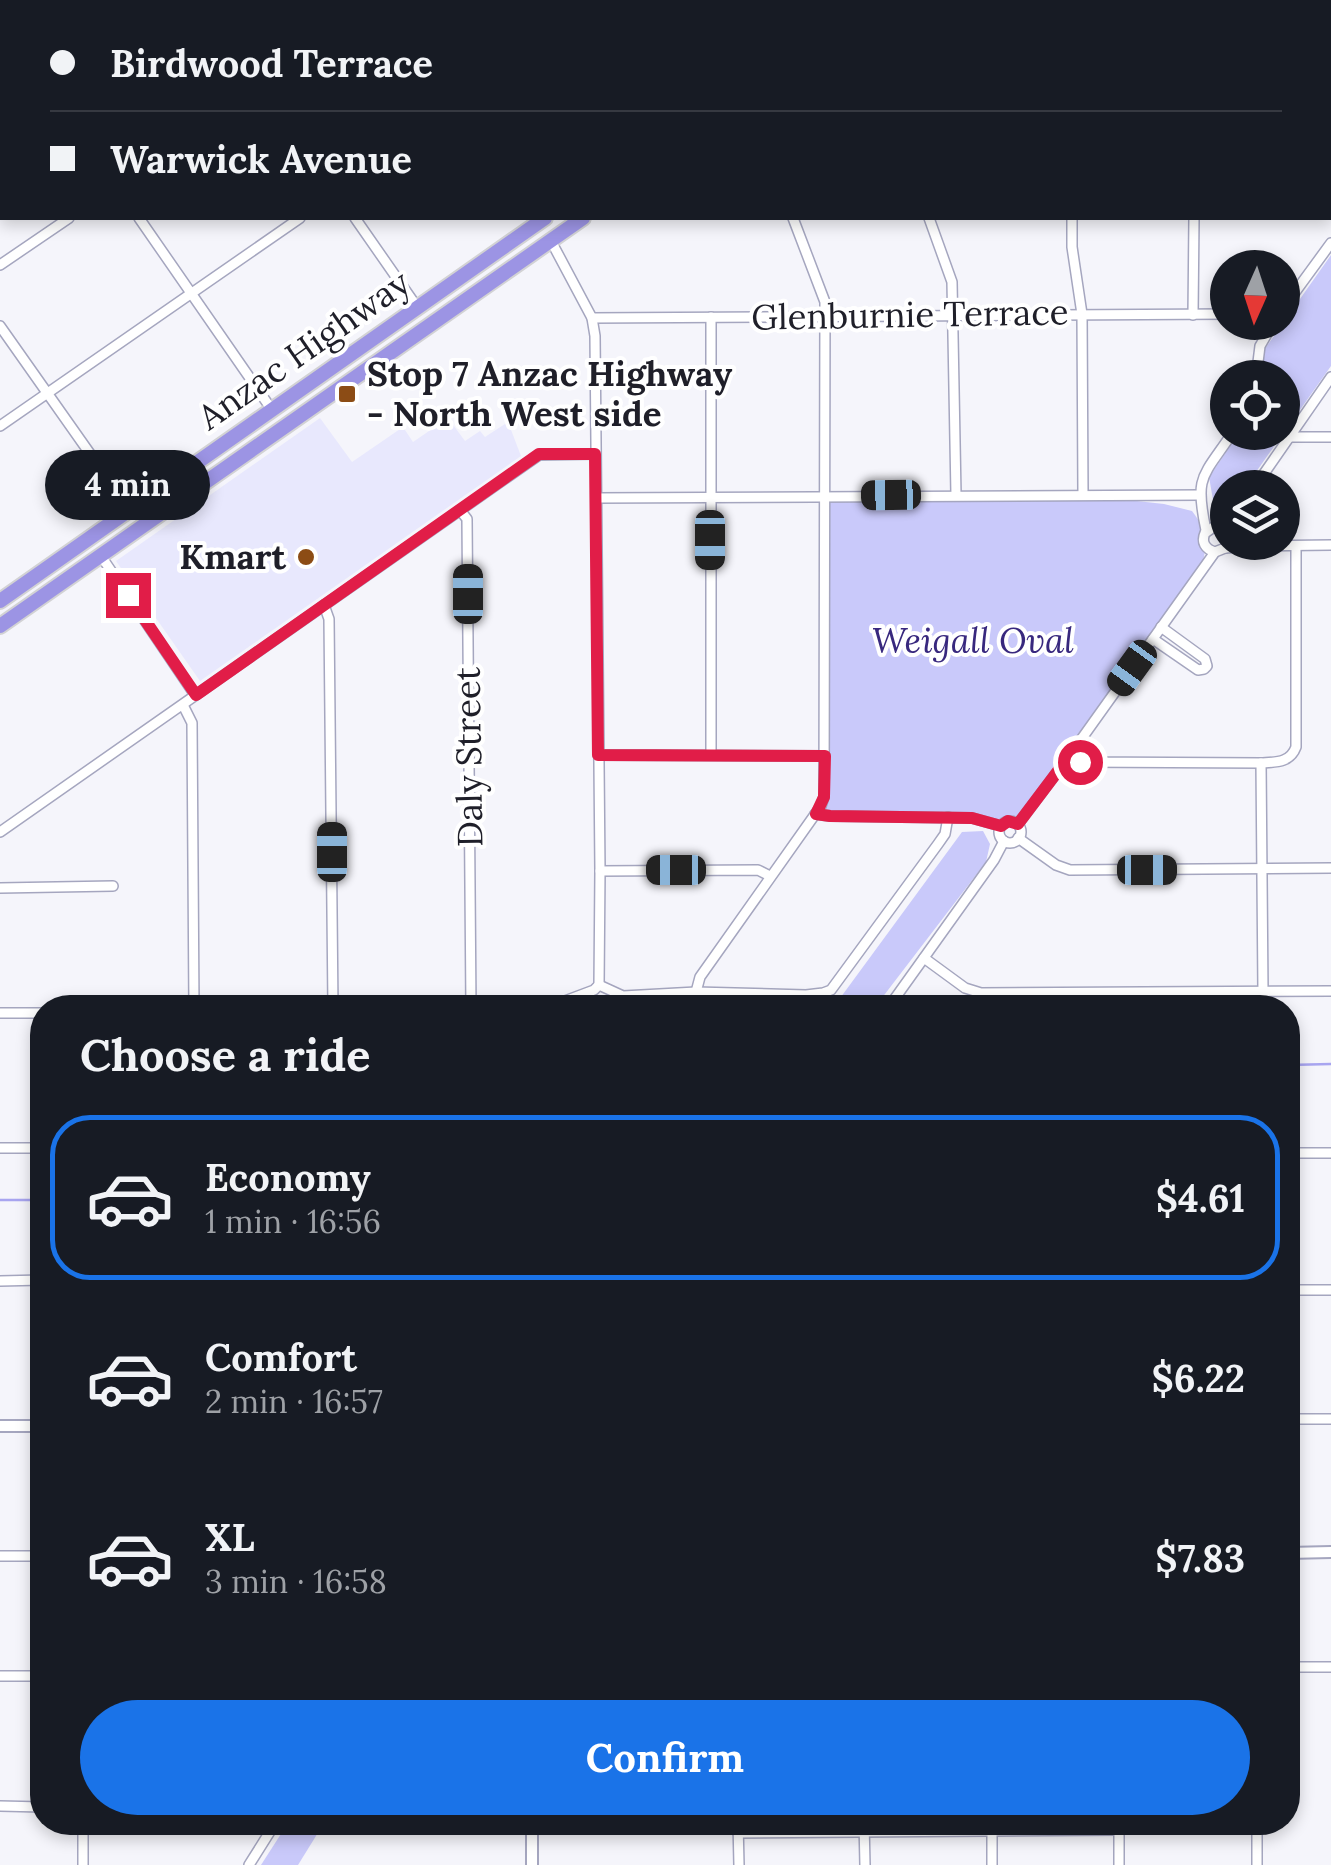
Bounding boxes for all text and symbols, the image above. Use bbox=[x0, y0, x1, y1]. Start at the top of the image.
text: Birdwood Terrace bbox=[110, 39, 433, 87]
text: Warwick Avenue bbox=[110, 135, 412, 183]
north arrow bbox=[1210, 250, 1300, 340]
map controls bbox=[1210, 250, 1300, 560]
street label: Anzac Highway bbox=[188, 260, 419, 440]
street label: Glenburnie Terrace bbox=[751, 289, 1069, 340]
place label: Stop 7 Anzac Highway - North West side bbox=[367, 351, 733, 436]
button: locate bbox=[1210, 360, 1300, 450]
marker: Stop 7 Anzac Highway - North West side bbox=[336, 383, 358, 405]
callout: 4 min bbox=[46, 450, 210, 520]
text: 4 min bbox=[84, 464, 171, 505]
button: layers bbox=[1210, 470, 1300, 560]
car bbox=[861, 479, 921, 511]
car bbox=[695, 510, 725, 570]
place label: Kmart bbox=[179, 534, 287, 579]
marker: Kmart bbox=[295, 546, 317, 568]
car bbox=[453, 564, 483, 624]
route end bbox=[106, 573, 151, 618]
park label: Weigall Oval bbox=[872, 618, 1074, 663]
car bbox=[1102, 635, 1162, 701]
street label: Daly Street bbox=[444, 666, 493, 847]
route start bbox=[1058, 740, 1103, 785]
car bbox=[317, 822, 347, 882]
car bbox=[646, 855, 706, 885]
car bbox=[1117, 855, 1177, 885]
text: Choose a ride bbox=[80, 1026, 370, 1083]
icon: car bbox=[85, 1153, 175, 1243]
text: Economy bbox=[205, 1153, 371, 1201]
text: $4.61 bbox=[1156, 1174, 1245, 1222]
text: 1 min · 16:56 bbox=[205, 1201, 381, 1242]
icon: car bbox=[85, 1333, 175, 1423]
text: Comfort bbox=[205, 1333, 357, 1381]
text: $6.22 bbox=[1151, 1354, 1245, 1402]
text: 2 min · 16:57 bbox=[205, 1381, 383, 1422]
icon: car bbox=[85, 1513, 175, 1603]
text: XL bbox=[205, 1513, 255, 1561]
text: $7.83 bbox=[1155, 1534, 1245, 1582]
text: 3 min · 16:58 bbox=[205, 1561, 387, 1602]
button: Confirm bbox=[80, 1700, 1250, 1815]

